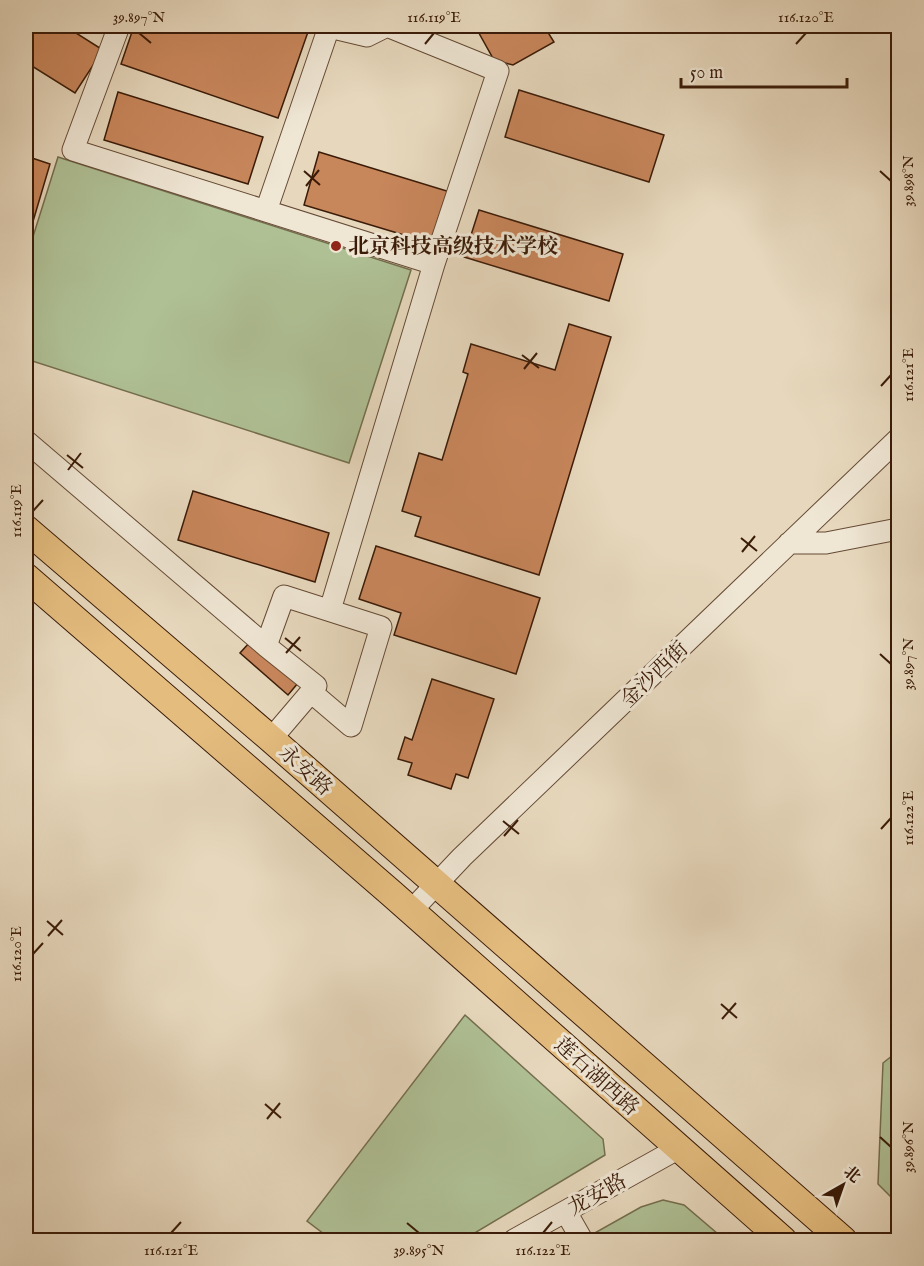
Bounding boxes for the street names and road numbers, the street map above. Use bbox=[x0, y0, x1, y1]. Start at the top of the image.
street label: 金沙西街 bbox=[615, 636, 695, 714]
street label: 永安路 bbox=[273, 740, 337, 802]
street label: 莲石湖西路 bbox=[548, 1032, 644, 1122]
street label: 龙安路 bbox=[564, 1168, 632, 1222]

